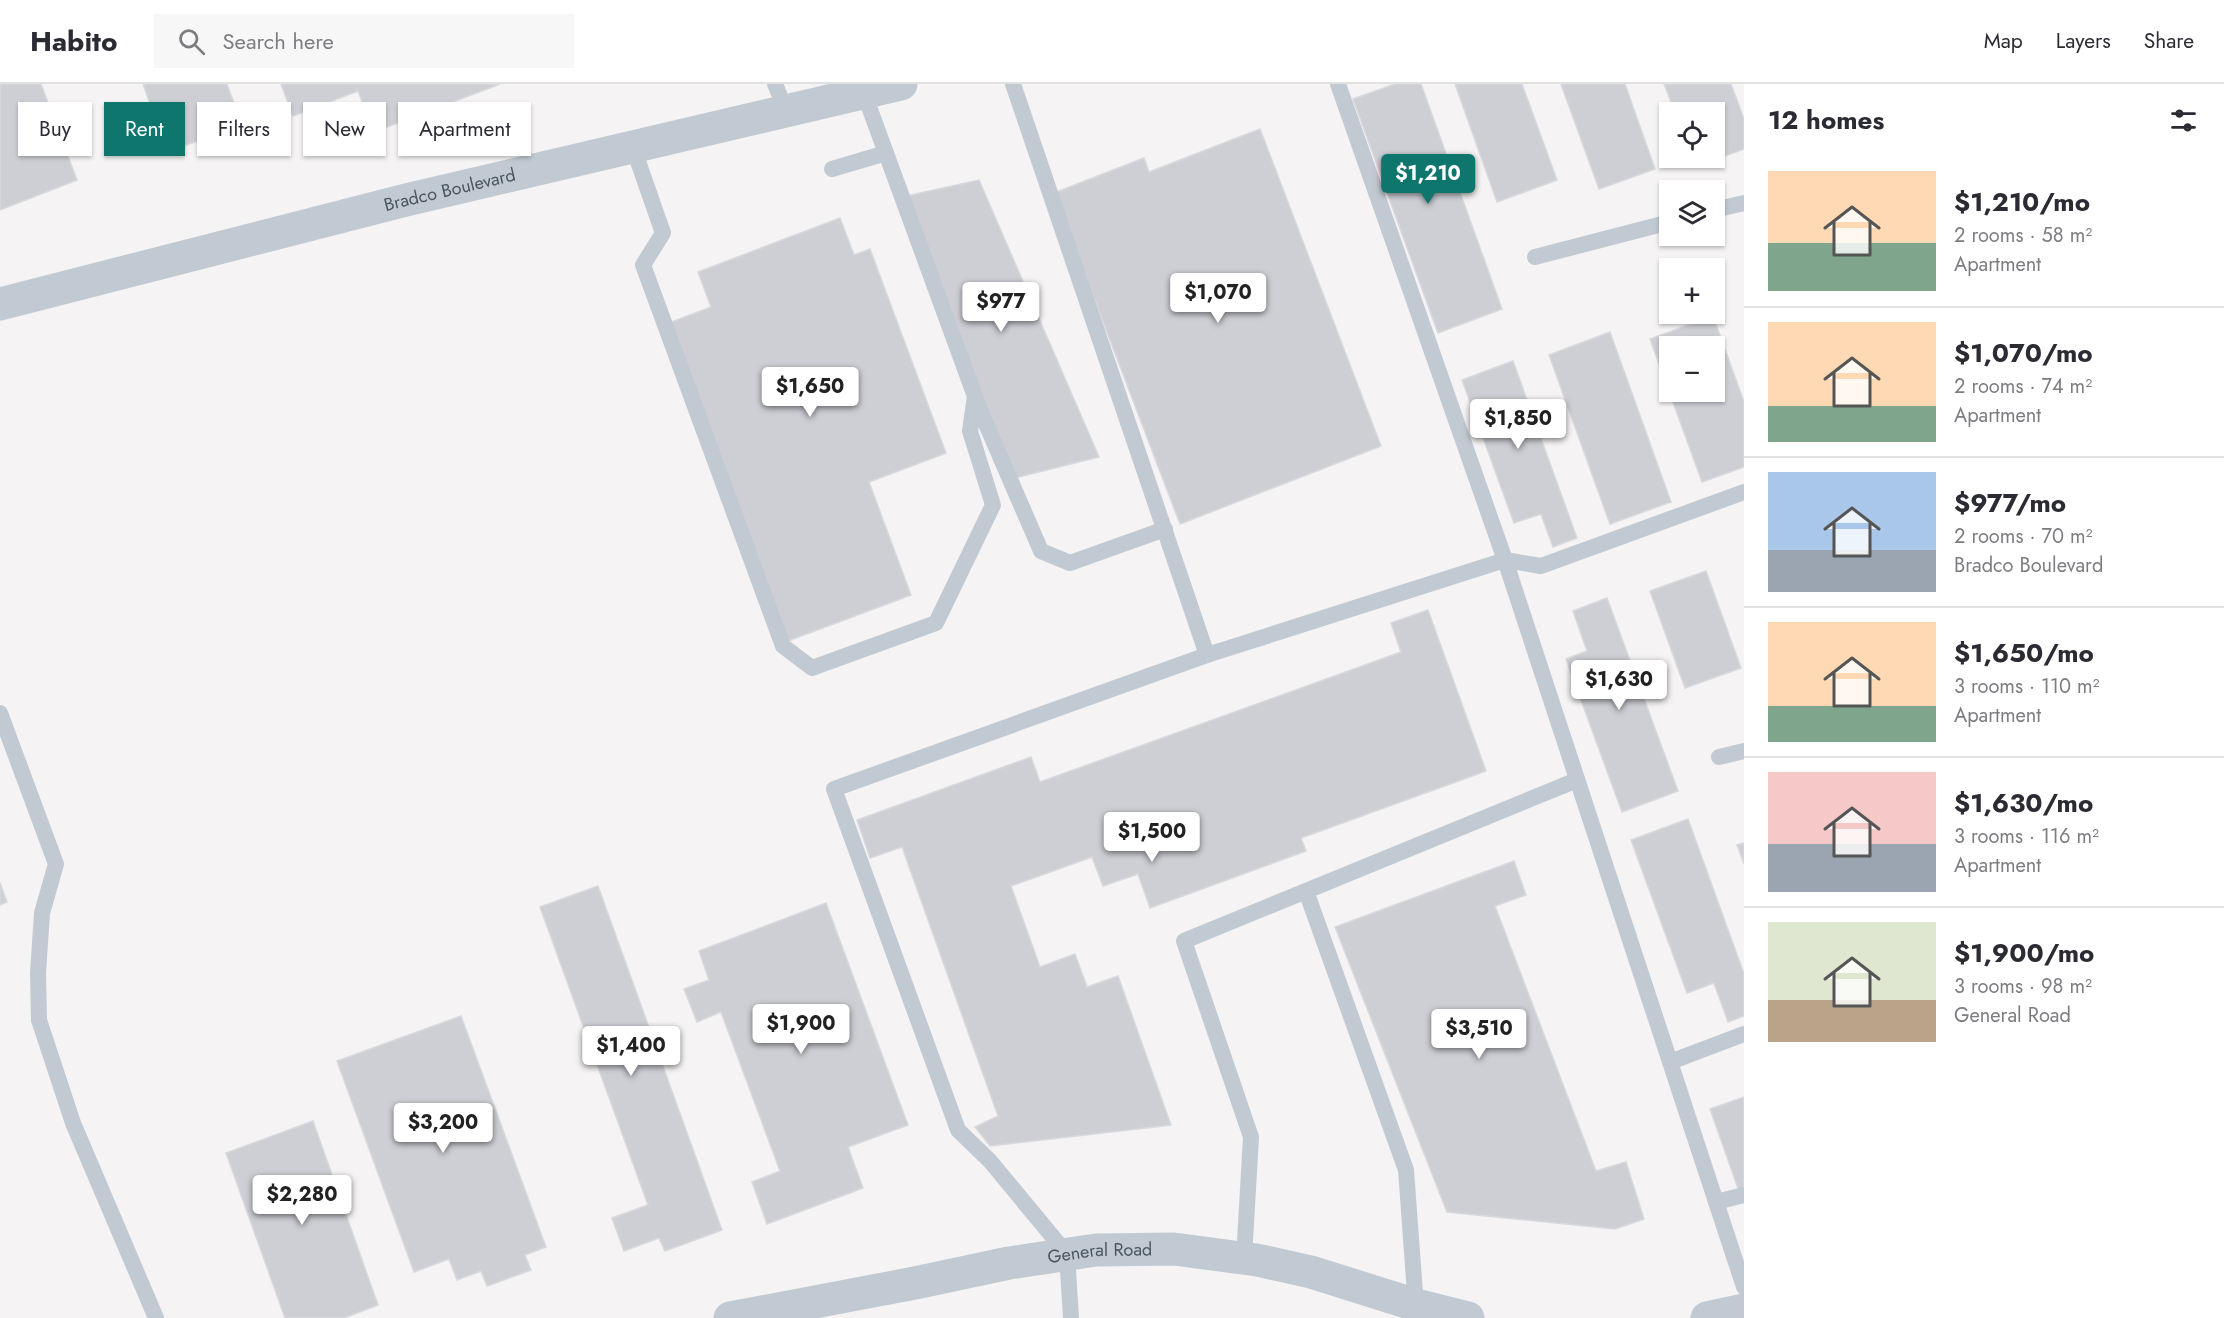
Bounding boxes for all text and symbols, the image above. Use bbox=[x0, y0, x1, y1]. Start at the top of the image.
search box bbox=[154, 14, 574, 68]
text: Habito bbox=[30, 21, 118, 62]
icon: search bbox=[175, 25, 208, 58]
text: Search here bbox=[223, 25, 334, 57]
text: Map bbox=[1984, 26, 2023, 56]
text: Layers bbox=[2056, 26, 2111, 56]
text: Share bbox=[2144, 26, 2194, 56]
text: 12 homes bbox=[1768, 101, 1884, 139]
chip: Buy bbox=[18, 102, 92, 156]
chip: Rent bbox=[104, 102, 185, 156]
chip: Filters bbox=[197, 102, 291, 156]
chip: New bbox=[303, 102, 386, 156]
chip: Apartment bbox=[398, 102, 531, 156]
map controls bbox=[1659, 102, 1725, 402]
button: locate bbox=[1659, 102, 1725, 168]
icon: filters bbox=[2167, 104, 2200, 137]
pin: $1,210 bbox=[1379, 154, 1477, 205]
text: $1,210 bbox=[1395, 159, 1461, 188]
street label: Bradco Boulevard bbox=[381, 162, 518, 218]
button: layers bbox=[1659, 180, 1725, 246]
text: $1,210/mo bbox=[1954, 183, 2090, 221]
icon: home bbox=[1816, 195, 1888, 267]
text: 2 rooms · 58 m² bbox=[1954, 221, 2092, 250]
text: Apartment bbox=[1954, 250, 2041, 279]
button: + bbox=[1659, 258, 1725, 324]
pin: $1,070 bbox=[1169, 273, 1267, 324]
text: $1,070 bbox=[1184, 278, 1252, 307]
pin: $977 bbox=[965, 282, 1037, 333]
text: $977 bbox=[976, 287, 1026, 316]
text: $1,070/mo bbox=[1954, 334, 2093, 372]
button: − bbox=[1659, 336, 1725, 402]
icon: home bbox=[1816, 346, 1888, 418]
pin: $1,650 bbox=[761, 367, 859, 418]
text: $1,650 bbox=[776, 372, 844, 401]
text: 2 rooms · 74 m² bbox=[1954, 372, 2092, 401]
pin: $1,850 bbox=[1469, 399, 1567, 450]
text: Apartment bbox=[1954, 401, 2041, 430]
text: $1,850 bbox=[1484, 404, 1552, 433]
text: $977/mo bbox=[1954, 484, 2066, 522]
icon: home bbox=[1816, 496, 1888, 568]
text: 2 rooms · 70 m² bbox=[1954, 522, 2092, 551]
text: Bradco Boulevard bbox=[1954, 551, 2103, 580]
text: $1,650/mo bbox=[1954, 634, 2094, 672]
icon: home bbox=[1816, 646, 1888, 718]
pin: $1,630 bbox=[1570, 660, 1668, 711]
text: $1,630 bbox=[1585, 665, 1653, 694]
text: 3 rooms · 110 m² bbox=[1954, 672, 2100, 701]
text: Apartment bbox=[1954, 701, 2041, 730]
text: $1,630/mo bbox=[1954, 784, 2093, 822]
icon: home bbox=[1816, 796, 1888, 868]
pin: $1,500 bbox=[1103, 812, 1201, 863]
text: $1,500 bbox=[1118, 817, 1186, 846]
text: 3 rooms · 116 m² bbox=[1954, 822, 2099, 851]
text: Apartment bbox=[1954, 851, 2041, 880]
text: $1,900/mo bbox=[1954, 934, 2094, 972]
icon: home bbox=[1816, 946, 1888, 1018]
text: 3 rooms · 98 m² bbox=[1954, 972, 2092, 1001]
text: General Road bbox=[1954, 1001, 2071, 1030]
pin: $1,900 bbox=[752, 1004, 850, 1055]
text: $1,900 bbox=[767, 1009, 835, 1038]
pin: $3,510 bbox=[1430, 1009, 1528, 1060]
text: $3,510 bbox=[1445, 1014, 1513, 1043]
pin: $1,400 bbox=[582, 1026, 680, 1077]
text: $1,400 bbox=[596, 1031, 666, 1060]
pin: $3,200 bbox=[394, 1103, 492, 1154]
text: $3,200 bbox=[408, 1108, 478, 1137]
pin: $2,280 bbox=[253, 1175, 351, 1226]
text: $2,280 bbox=[267, 1180, 337, 1209]
street label: General Road bbox=[1046, 1236, 1152, 1270]

